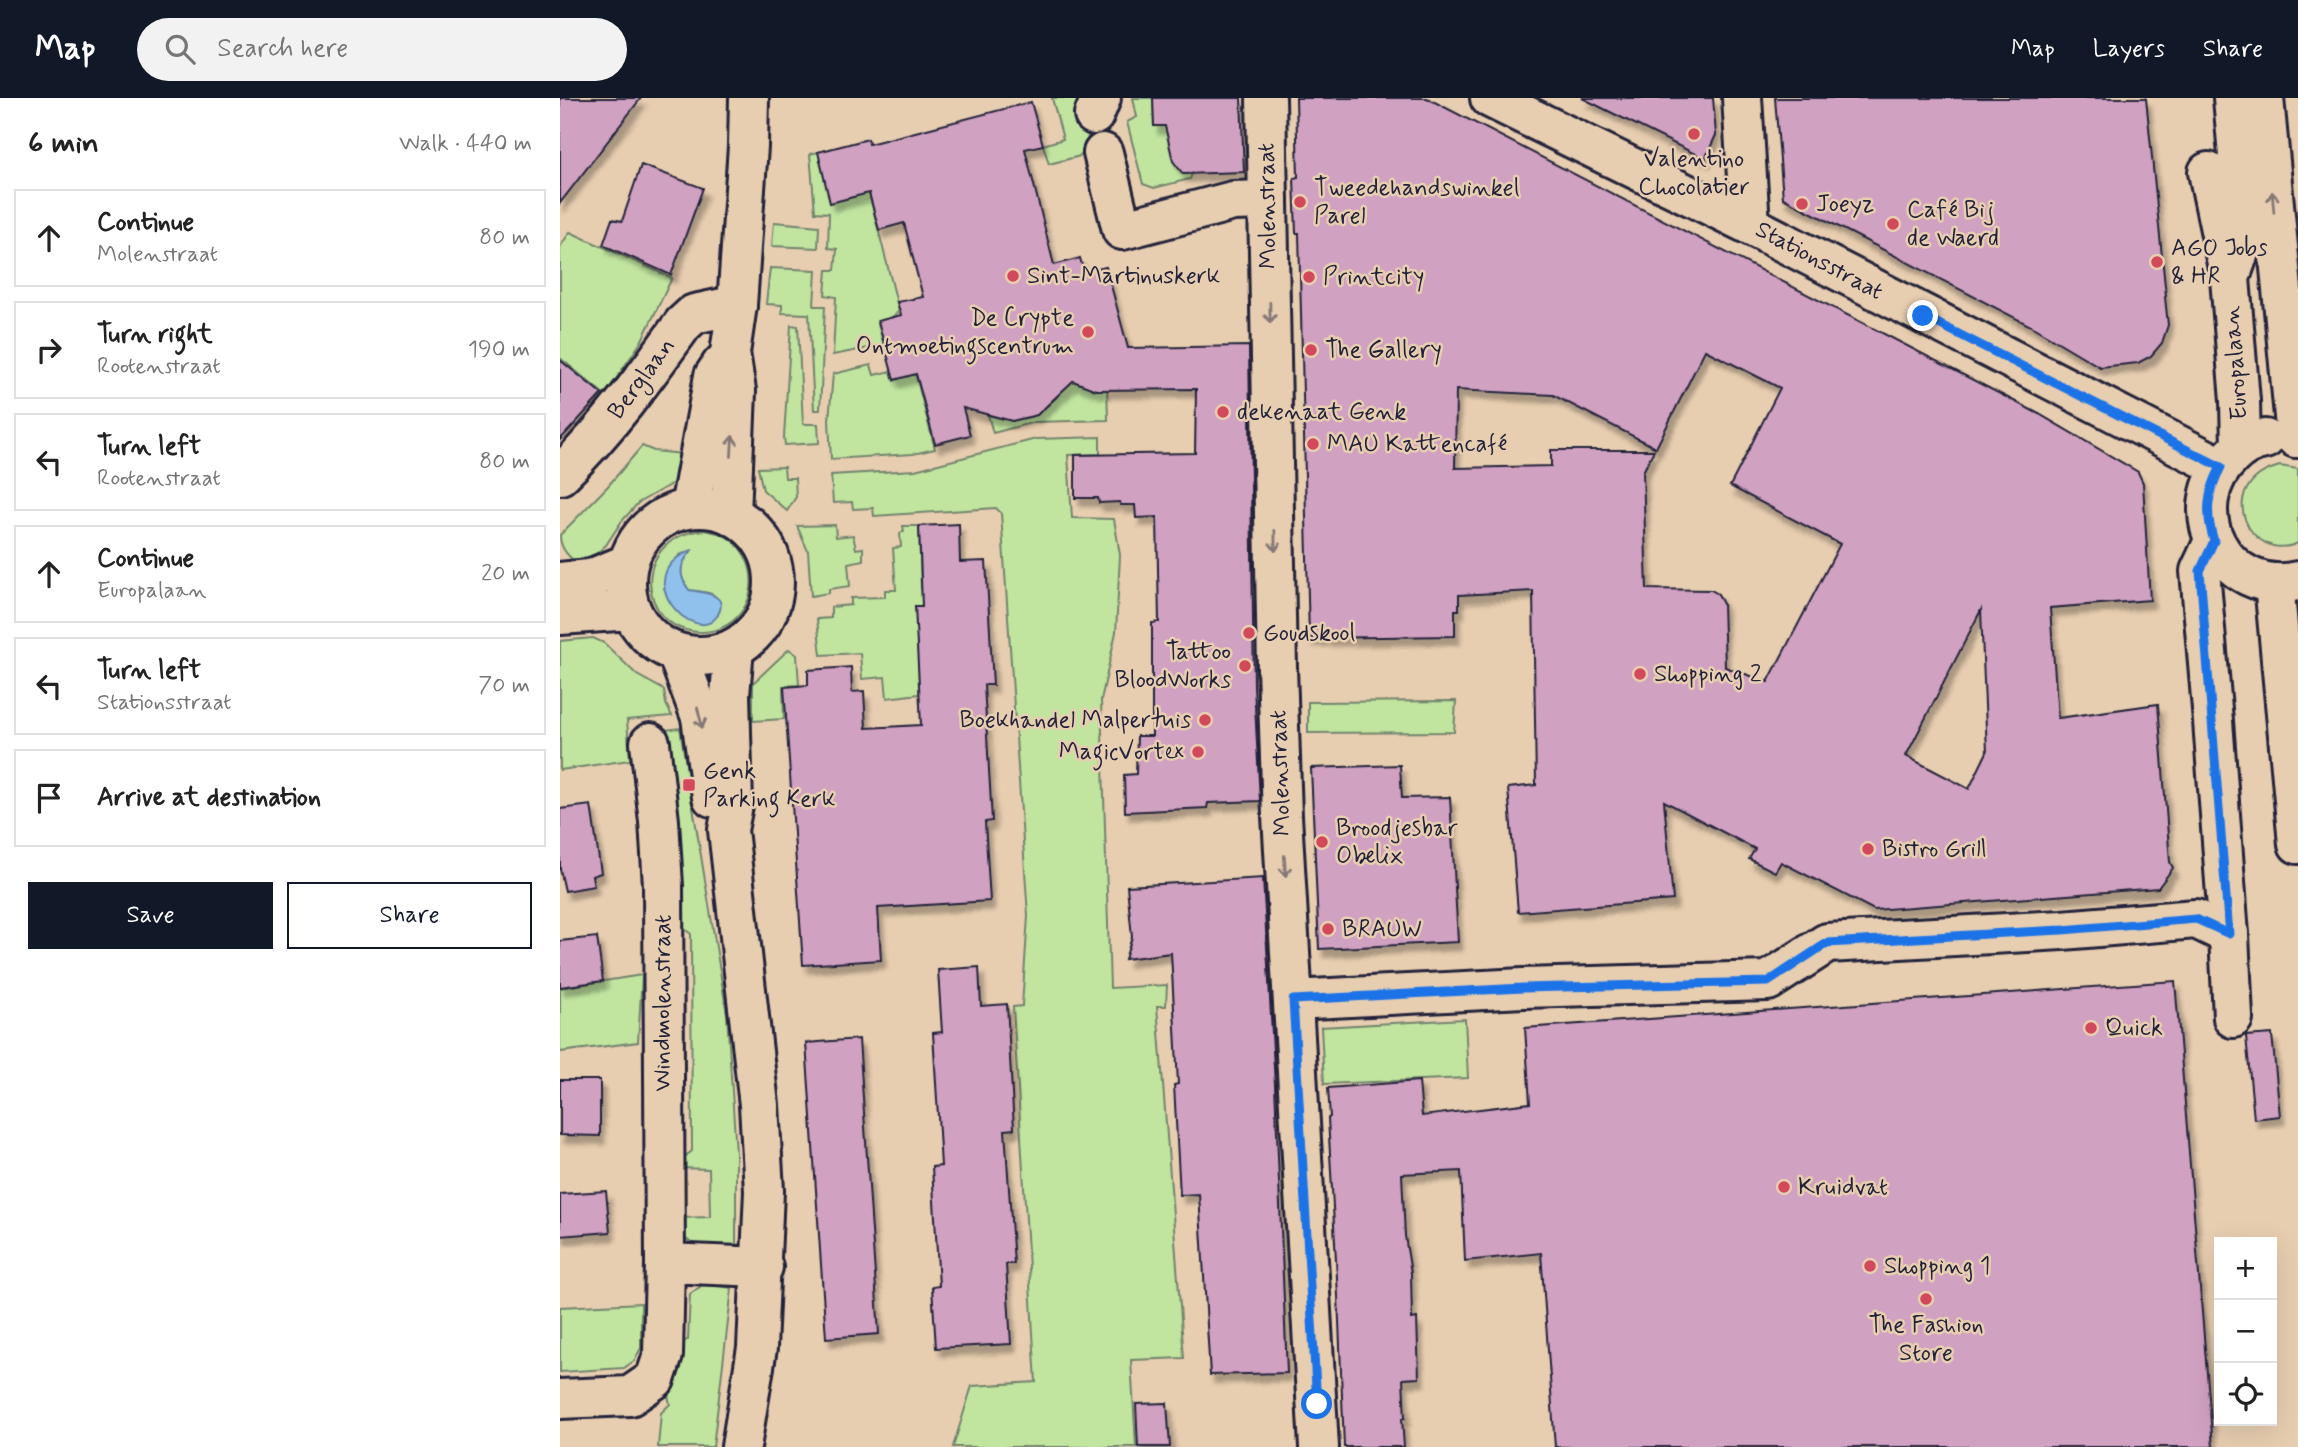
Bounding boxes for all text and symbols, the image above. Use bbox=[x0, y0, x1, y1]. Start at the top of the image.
search box bbox=[137, 18, 627, 81]
text: Map bbox=[35, 27, 95, 71]
icon: search bbox=[161, 30, 199, 68]
text: Search here bbox=[217, 32, 348, 66]
text: Map bbox=[2011, 34, 2055, 65]
text: Layers bbox=[2093, 34, 2165, 65]
text: Share bbox=[2203, 34, 2263, 65]
text: 6 min bbox=[28, 124, 99, 163]
marker: Valentino Chocolatier bbox=[1686, 126, 1702, 142]
text: Walk · 440 m bbox=[399, 129, 532, 159]
street label: Molenstraat bbox=[1251, 143, 1285, 269]
place label: Valentino Chocolatier bbox=[1638, 144, 1750, 203]
place label: Tweedehandswinkel Parel bbox=[1314, 173, 1520, 232]
place label: Joeyz bbox=[1816, 189, 1874, 220]
one-way arrow bbox=[2267, 191, 2280, 213]
marker: Tweedehandswinkel Parel bbox=[1292, 194, 1308, 210]
place label: Café Bij de Waerd bbox=[1907, 195, 1999, 254]
marker: Joeyz bbox=[1794, 196, 1810, 212]
text: Continue bbox=[97, 206, 194, 240]
street label: Stationsstraat bbox=[1750, 214, 1888, 308]
marker: Café Bij de Waerd bbox=[1885, 216, 1901, 232]
icon: ahead bbox=[30, 219, 68, 257]
text: 80 m bbox=[479, 223, 530, 253]
place label: AGO Jobs & HR bbox=[2171, 233, 2268, 292]
text: Molenstraat bbox=[97, 240, 218, 270]
marker: AGO Jobs & HR bbox=[2149, 254, 2165, 270]
place label: Sint-Martinuskerk bbox=[1027, 261, 1220, 292]
place label: Printcity bbox=[1323, 262, 1424, 293]
marker: Sint-Martinuskerk bbox=[1005, 268, 1021, 284]
marker: Printcity bbox=[1301, 269, 1317, 285]
route end bbox=[1907, 300, 1938, 331]
one-way arrow bbox=[1263, 301, 1277, 324]
place label: De Crypte Ontmoetingscentrum bbox=[856, 303, 1074, 365]
street label: Europalaan bbox=[2217, 305, 2255, 421]
text: Turn right bbox=[97, 318, 213, 352]
marker: De Crypte Ontmoetingscentrum bbox=[1080, 324, 1096, 340]
icon: right bbox=[30, 331, 68, 369]
street label: Berglaan bbox=[601, 332, 684, 427]
text: 190 m bbox=[468, 335, 530, 365]
place label: The Gallery bbox=[1325, 335, 1442, 366]
marker: The Gallery bbox=[1303, 342, 1319, 358]
text: Rootenstraat bbox=[97, 352, 221, 382]
place label: dekenaat Genk bbox=[1237, 397, 1406, 428]
marker: dekenaat Genk bbox=[1215, 404, 1231, 420]
place label: MAU Kattencafé bbox=[1327, 429, 1507, 460]
text: Turn left bbox=[97, 430, 201, 464]
one-way arrow bbox=[726, 435, 739, 458]
marker: MAU Kattencafé bbox=[1305, 436, 1321, 452]
icon: left bbox=[30, 443, 68, 481]
text: 80 m bbox=[479, 447, 530, 477]
text: Rootenstraat bbox=[97, 464, 221, 494]
one-way arrow bbox=[1268, 529, 1282, 552]
text: Continue bbox=[97, 542, 194, 576]
icon: ahead bbox=[30, 555, 68, 593]
text: 20 m bbox=[481, 559, 530, 589]
text: Europalaan bbox=[97, 576, 206, 606]
place label: Goudskool bbox=[1263, 618, 1355, 649]
marker: Goudskool bbox=[1241, 625, 1257, 641]
place label: Tattoo BloodWorks bbox=[1115, 637, 1231, 696]
text: Turn left bbox=[97, 654, 201, 688]
marker: Tattoo BloodWorks bbox=[1237, 658, 1253, 674]
place label: Shopping 2 bbox=[1654, 659, 1762, 690]
marker: Shopping 2 bbox=[1632, 666, 1648, 682]
icon: left bbox=[30, 667, 68, 705]
text: 70 m bbox=[478, 671, 530, 701]
text: Stationsstraat bbox=[97, 688, 232, 718]
place label: Boekhandel Malpertuis bbox=[959, 705, 1191, 736]
one-way arrow bbox=[694, 706, 707, 728]
street label: Molenstraat bbox=[1263, 709, 1299, 837]
marker: Boekhandel Malpertuis bbox=[1197, 712, 1213, 728]
place label: MagicVortex bbox=[1059, 737, 1184, 771]
marker: MagicVortex bbox=[1190, 744, 1206, 760]
place label: Genk Parking Kerk bbox=[703, 756, 836, 818]
marker: Genk Parking Kerk bbox=[681, 777, 697, 793]
icon: arrive bbox=[30, 779, 68, 817]
text: Arrive at destination bbox=[97, 781, 321, 815]
place label: Broodjesbar Obelix bbox=[1336, 813, 1457, 872]
marker: Broodjesbar Obelix bbox=[1314, 834, 1330, 850]
place label: Bistro Grill bbox=[1882, 834, 1987, 865]
marker: Bistro Grill bbox=[1860, 841, 1876, 857]
one-way arrow bbox=[1279, 854, 1292, 877]
button: Save bbox=[28, 882, 273, 949]
button: Share bbox=[287, 882, 532, 949]
place label: BRAUW bbox=[1342, 914, 1422, 945]
street label: Windmolenstraat bbox=[648, 915, 679, 1091]
marker: BRAUW bbox=[1320, 921, 1336, 937]
place label: Quick bbox=[2105, 1013, 2163, 1044]
marker: Quick bbox=[2083, 1020, 2099, 1036]
place label: Kruidvat bbox=[1798, 1172, 1888, 1203]
marker: Kruidvat bbox=[1776, 1179, 1792, 1195]
map controls bbox=[2214, 1237, 2277, 1426]
button: + bbox=[2214, 1237, 2277, 1300]
place label: Shopping 1 bbox=[1884, 1251, 1990, 1282]
marker: Shopping 1 bbox=[1862, 1258, 1878, 1274]
marker: The Fashion Store bbox=[1918, 1291, 1934, 1307]
button: − bbox=[2214, 1300, 2277, 1363]
place label: The Fashion Store bbox=[1868, 1310, 1984, 1369]
button: locate bbox=[2214, 1363, 2277, 1426]
route start bbox=[1301, 1388, 1332, 1419]

